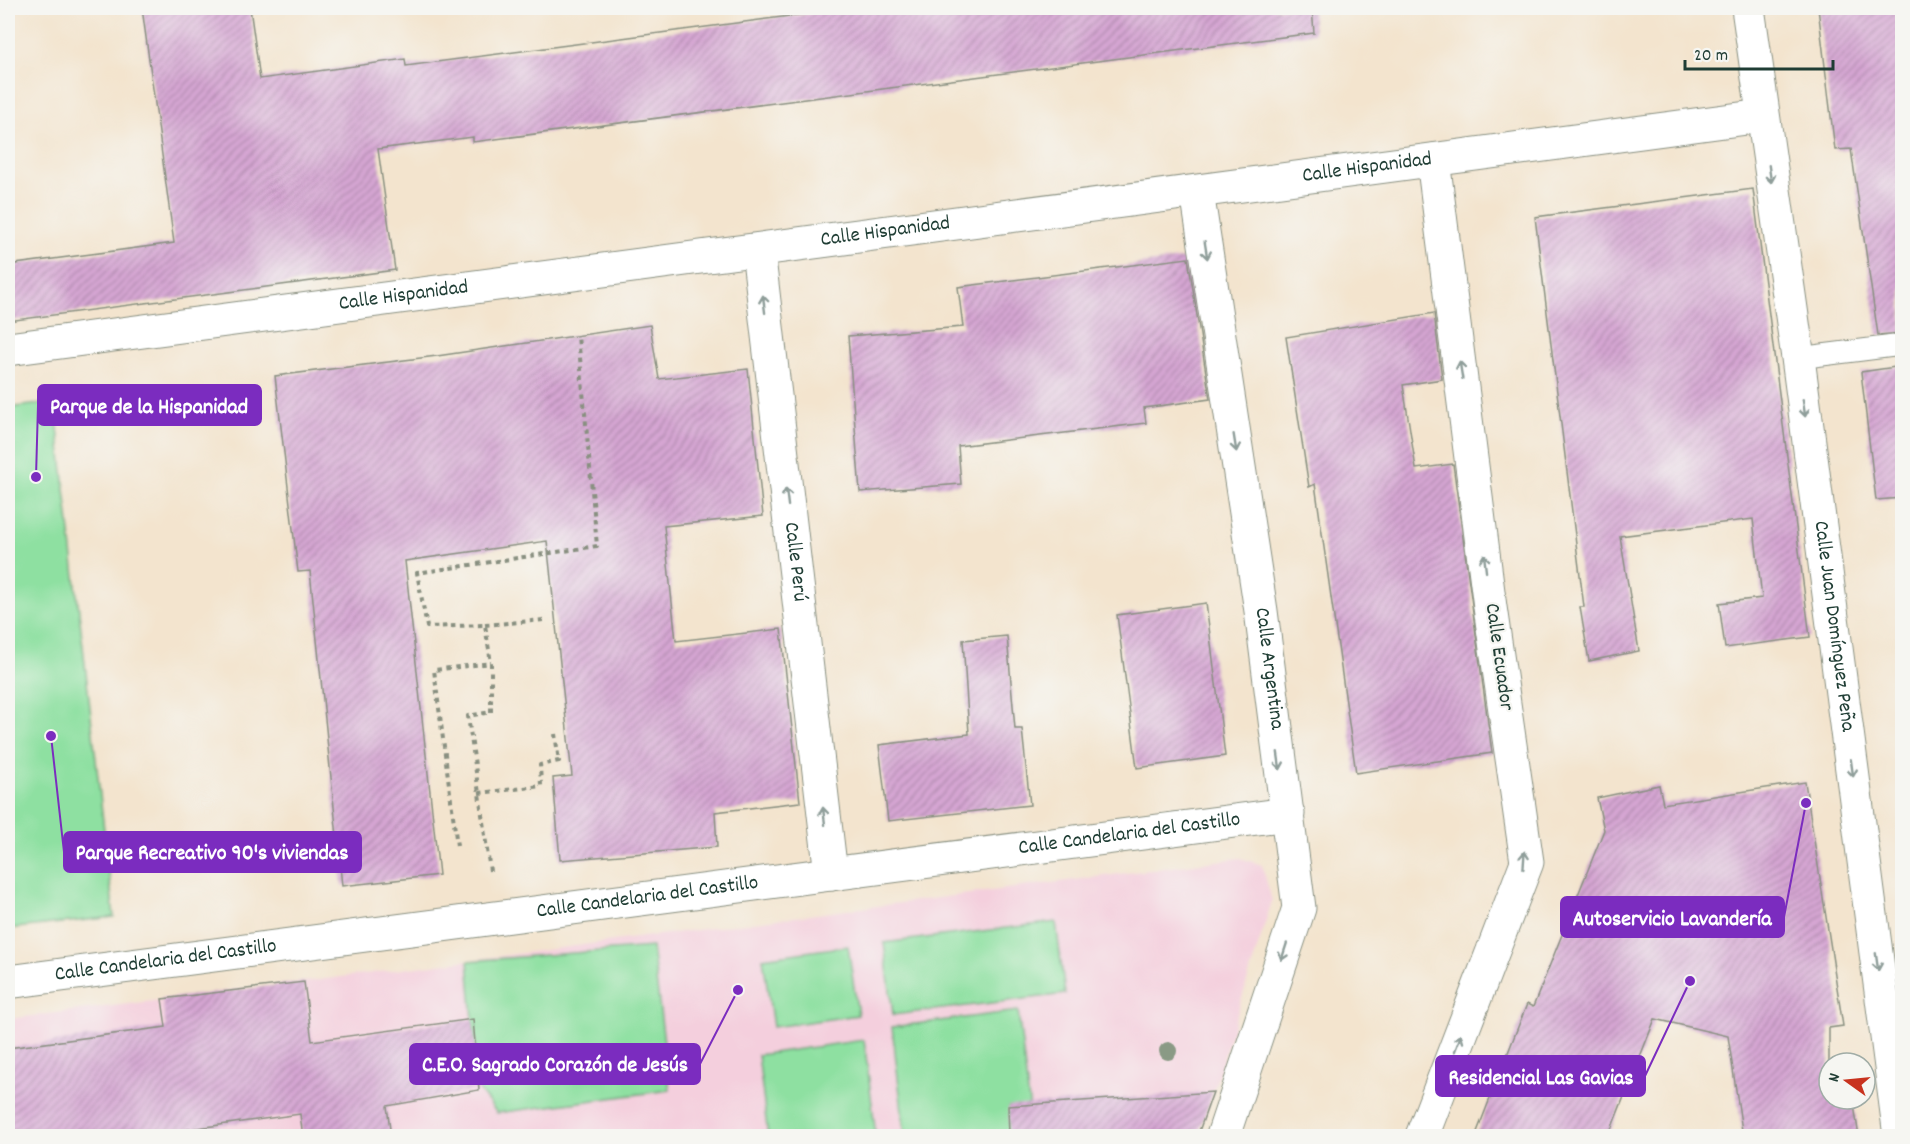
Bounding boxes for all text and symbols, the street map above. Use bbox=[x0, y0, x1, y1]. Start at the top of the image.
scale bar bbox=[1685, 33, 1834, 71]
text: 20 m bbox=[1694, 44, 1728, 69]
street label: Calle Hispanidad bbox=[1300, 145, 1434, 192]
one-way arrow bbox=[1765, 163, 1776, 183]
street label: Calle Hispanidad bbox=[819, 209, 952, 256]
one-way arrow bbox=[1200, 240, 1211, 259]
street label: Calle Hispanidad bbox=[337, 273, 470, 320]
one-way arrow bbox=[758, 294, 769, 314]
one-way arrow bbox=[1455, 361, 1466, 380]
callout: Parque de la Hispanidad bbox=[38, 385, 261, 425]
text: Parque de la Hispanidad bbox=[50, 393, 248, 424]
one-way arrow bbox=[1799, 398, 1810, 418]
one-way arrow bbox=[1230, 432, 1241, 452]
one-way arrow bbox=[781, 488, 792, 508]
street label: Calle Juan Domínguez Peña bbox=[1804, 519, 1862, 734]
street label: Calle Perú bbox=[775, 520, 814, 603]
one-way arrow bbox=[1479, 554, 1490, 574]
street label: Calle Ecuador bbox=[1476, 601, 1520, 713]
street label: Calle Argentina bbox=[1246, 606, 1291, 733]
one-way arrow bbox=[1274, 750, 1285, 770]
one-way arrow bbox=[1846, 758, 1857, 778]
street label: Calle Candelaria del Castillo bbox=[1017, 805, 1242, 864]
one-way arrow bbox=[818, 807, 829, 826]
callout: Parque Recreativo 90's viviendas bbox=[64, 832, 361, 872]
text: Parque Recreativo 90's viviendas bbox=[76, 839, 348, 870]
one-way arrow bbox=[1519, 851, 1530, 870]
street label: Calle Candelaria del Castillo bbox=[535, 869, 760, 927]
callout: Autoservicio Lavandería bbox=[1561, 897, 1784, 937]
text: Autoservicio Lavandería bbox=[1573, 905, 1772, 936]
street label: Calle Candelaria del Castillo bbox=[53, 932, 278, 991]
one-way arrow bbox=[1278, 942, 1289, 961]
one-way arrow bbox=[1872, 951, 1883, 971]
one-way arrow bbox=[1453, 1034, 1464, 1052]
callout: C.E.O. Sagrado Corazón de Jesús bbox=[410, 1044, 700, 1084]
text: C.E.O. Sagrado Corazón de Jesús bbox=[422, 1051, 688, 1082]
north arrow bbox=[1817, 1051, 1877, 1111]
callout: Residencial Las Gavias bbox=[1436, 1056, 1645, 1096]
text: Residencial Las Gavias bbox=[1448, 1064, 1634, 1095]
text: N bbox=[1823, 1071, 1847, 1085]

